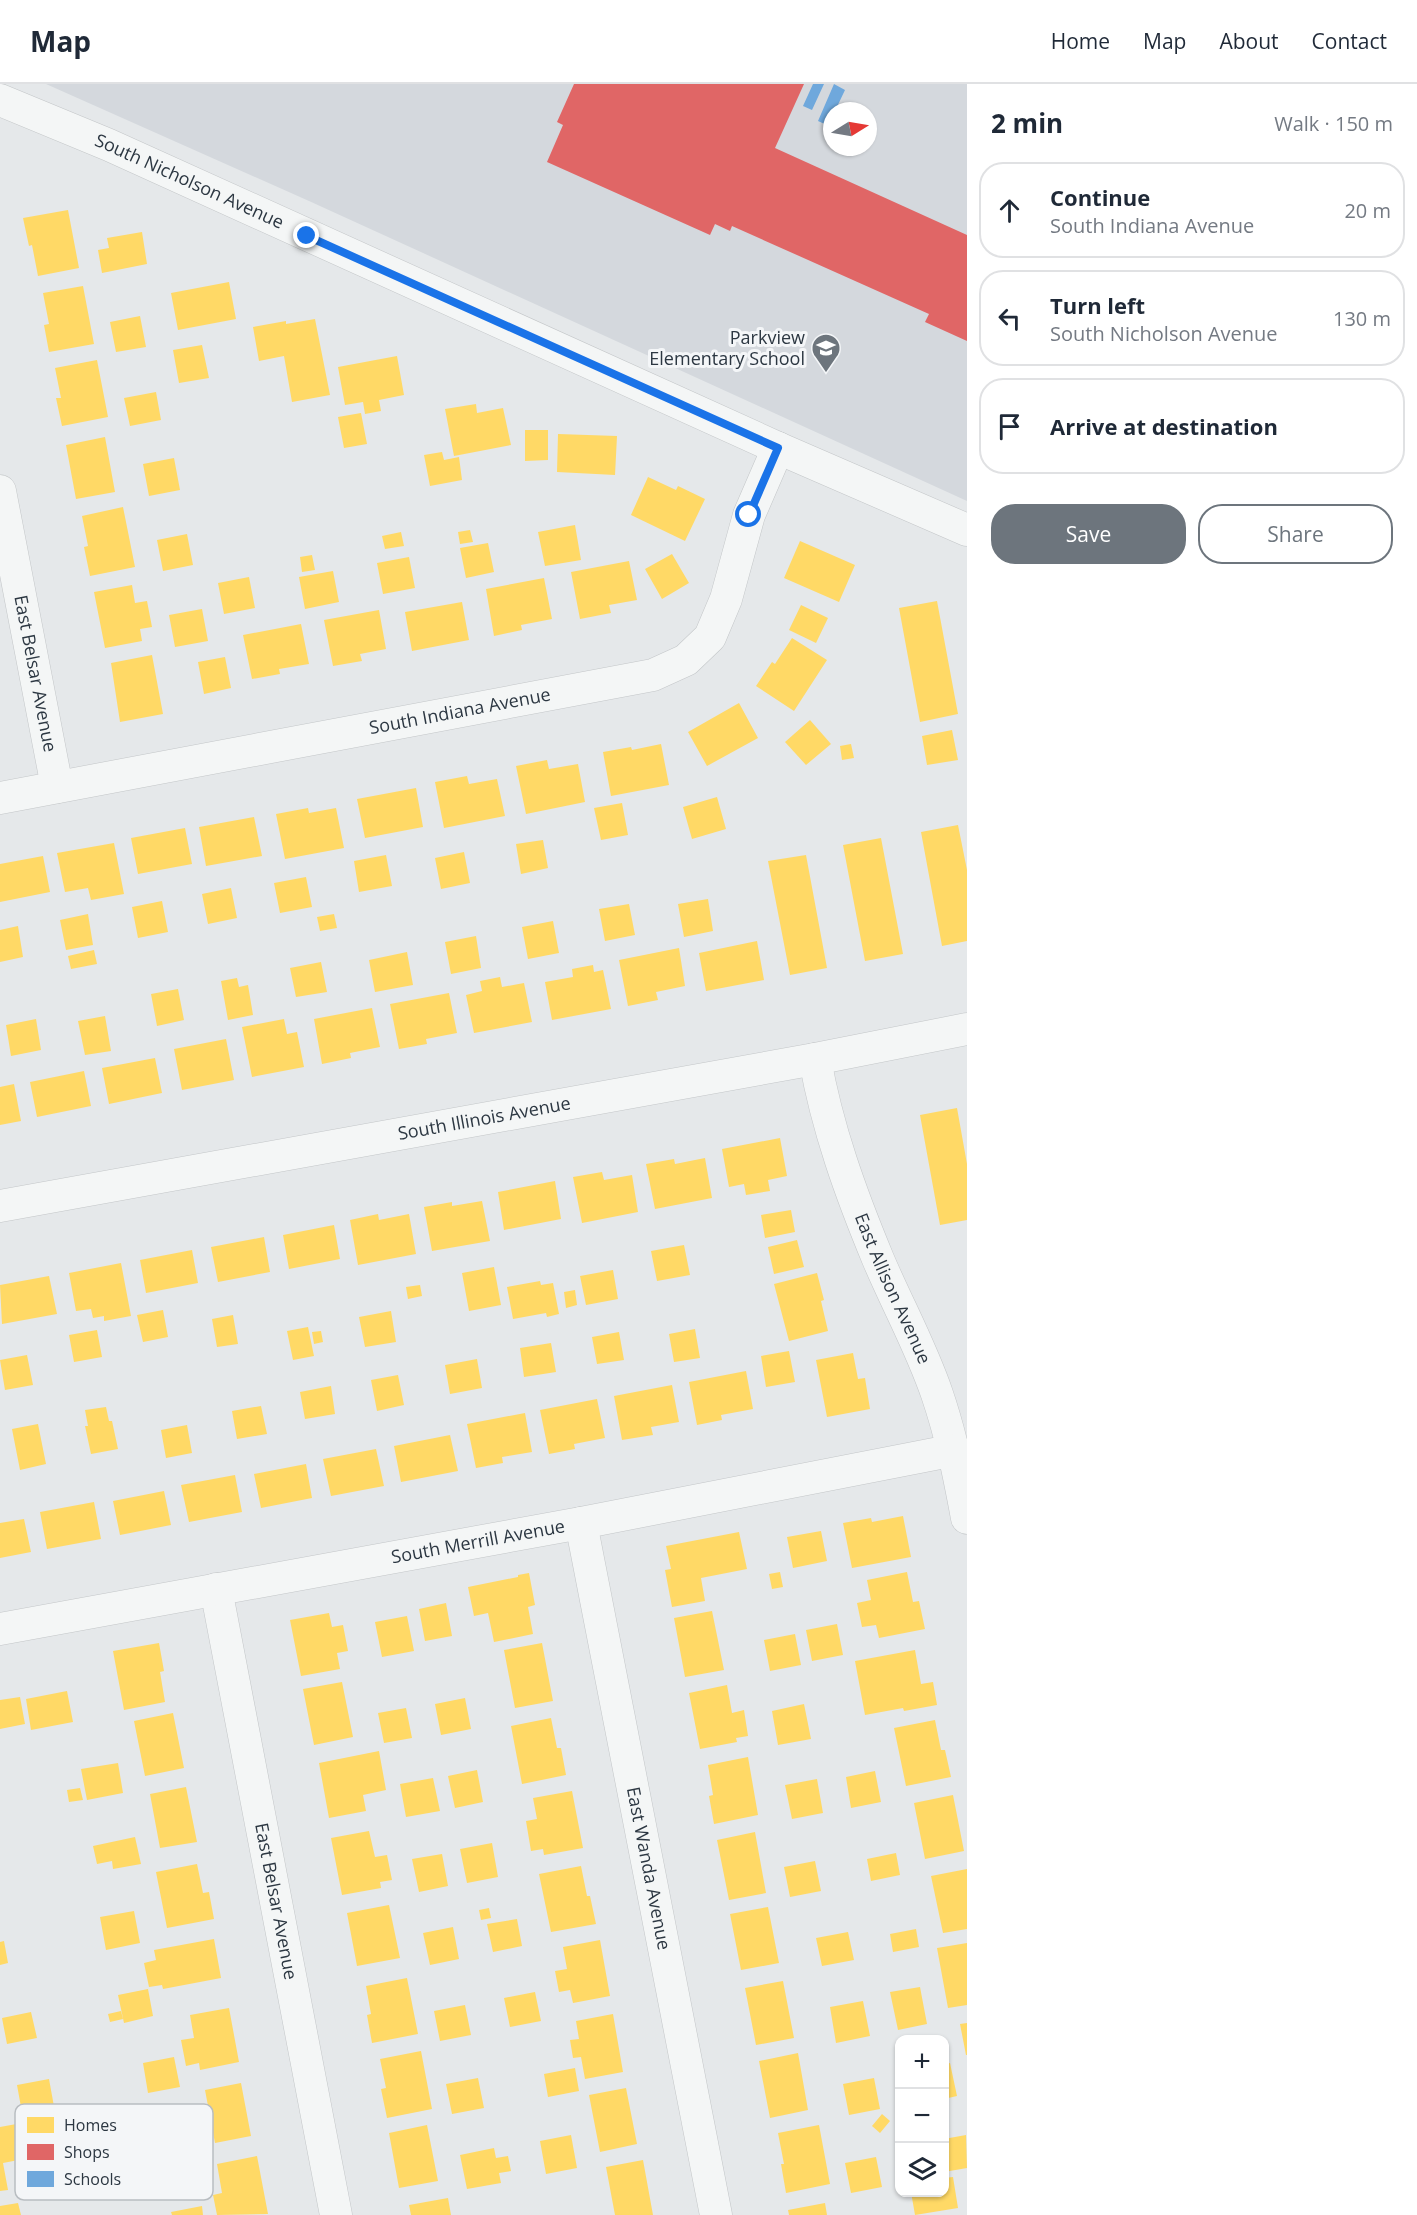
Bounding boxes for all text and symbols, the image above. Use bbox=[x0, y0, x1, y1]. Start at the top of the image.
text: Map bbox=[30, 22, 91, 60]
text: Home bbox=[1051, 27, 1110, 55]
text: Map bbox=[1143, 27, 1186, 55]
text: About bbox=[1219, 27, 1279, 55]
text: Contact bbox=[1312, 27, 1387, 55]
north arrow bbox=[823, 102, 877, 156]
text: 2 min bbox=[991, 105, 1063, 141]
text: Walk · 150 m bbox=[1274, 110, 1393, 137]
street label: South Nicholson Avenue bbox=[92, 127, 288, 234]
text: Continue bbox=[1050, 182, 1150, 212]
icon: ahead bbox=[993, 194, 1026, 227]
text: 20 m bbox=[1344, 197, 1391, 224]
text: South Indiana Avenue bbox=[1050, 212, 1254, 239]
route end bbox=[293, 222, 319, 248]
text: Turn left bbox=[1050, 290, 1145, 320]
icon: left bbox=[993, 302, 1026, 335]
text: 130 m bbox=[1333, 305, 1391, 332]
text: South Nicholson Avenue bbox=[1050, 320, 1278, 347]
place label: Parkview Elementary School bbox=[649, 325, 805, 370]
school or university icon: Parkview Elementary School bbox=[810, 332, 842, 374]
icon: arrive bbox=[993, 410, 1026, 443]
text: Arrive at destination bbox=[1050, 411, 1278, 441]
route start bbox=[735, 501, 761, 527]
button: Save bbox=[991, 504, 1186, 564]
button: Share bbox=[1198, 504, 1393, 564]
street label: East Belsar Avenue bbox=[9, 593, 63, 754]
street label: South Indiana Avenue bbox=[367, 682, 552, 739]
street label: South Illinois Avenue bbox=[396, 1090, 572, 1145]
street label: East Allison Avenue bbox=[850, 1209, 937, 1367]
street label: South Merrill Avenue bbox=[389, 1513, 567, 1568]
street label: East Wanda Avenue bbox=[622, 1785, 677, 1952]
street label: East Belsar Avenue bbox=[250, 1821, 304, 1982]
map controls bbox=[895, 2035, 949, 2197]
button: + bbox=[895, 2035, 949, 2089]
button: − bbox=[895, 2089, 949, 2143]
legend bbox=[15, 2104, 213, 2200]
text: Homes bbox=[64, 2114, 117, 2136]
text: Shops bbox=[64, 2141, 110, 2163]
button: layers bbox=[895, 2143, 949, 2197]
text: Schools bbox=[64, 2168, 121, 2190]

